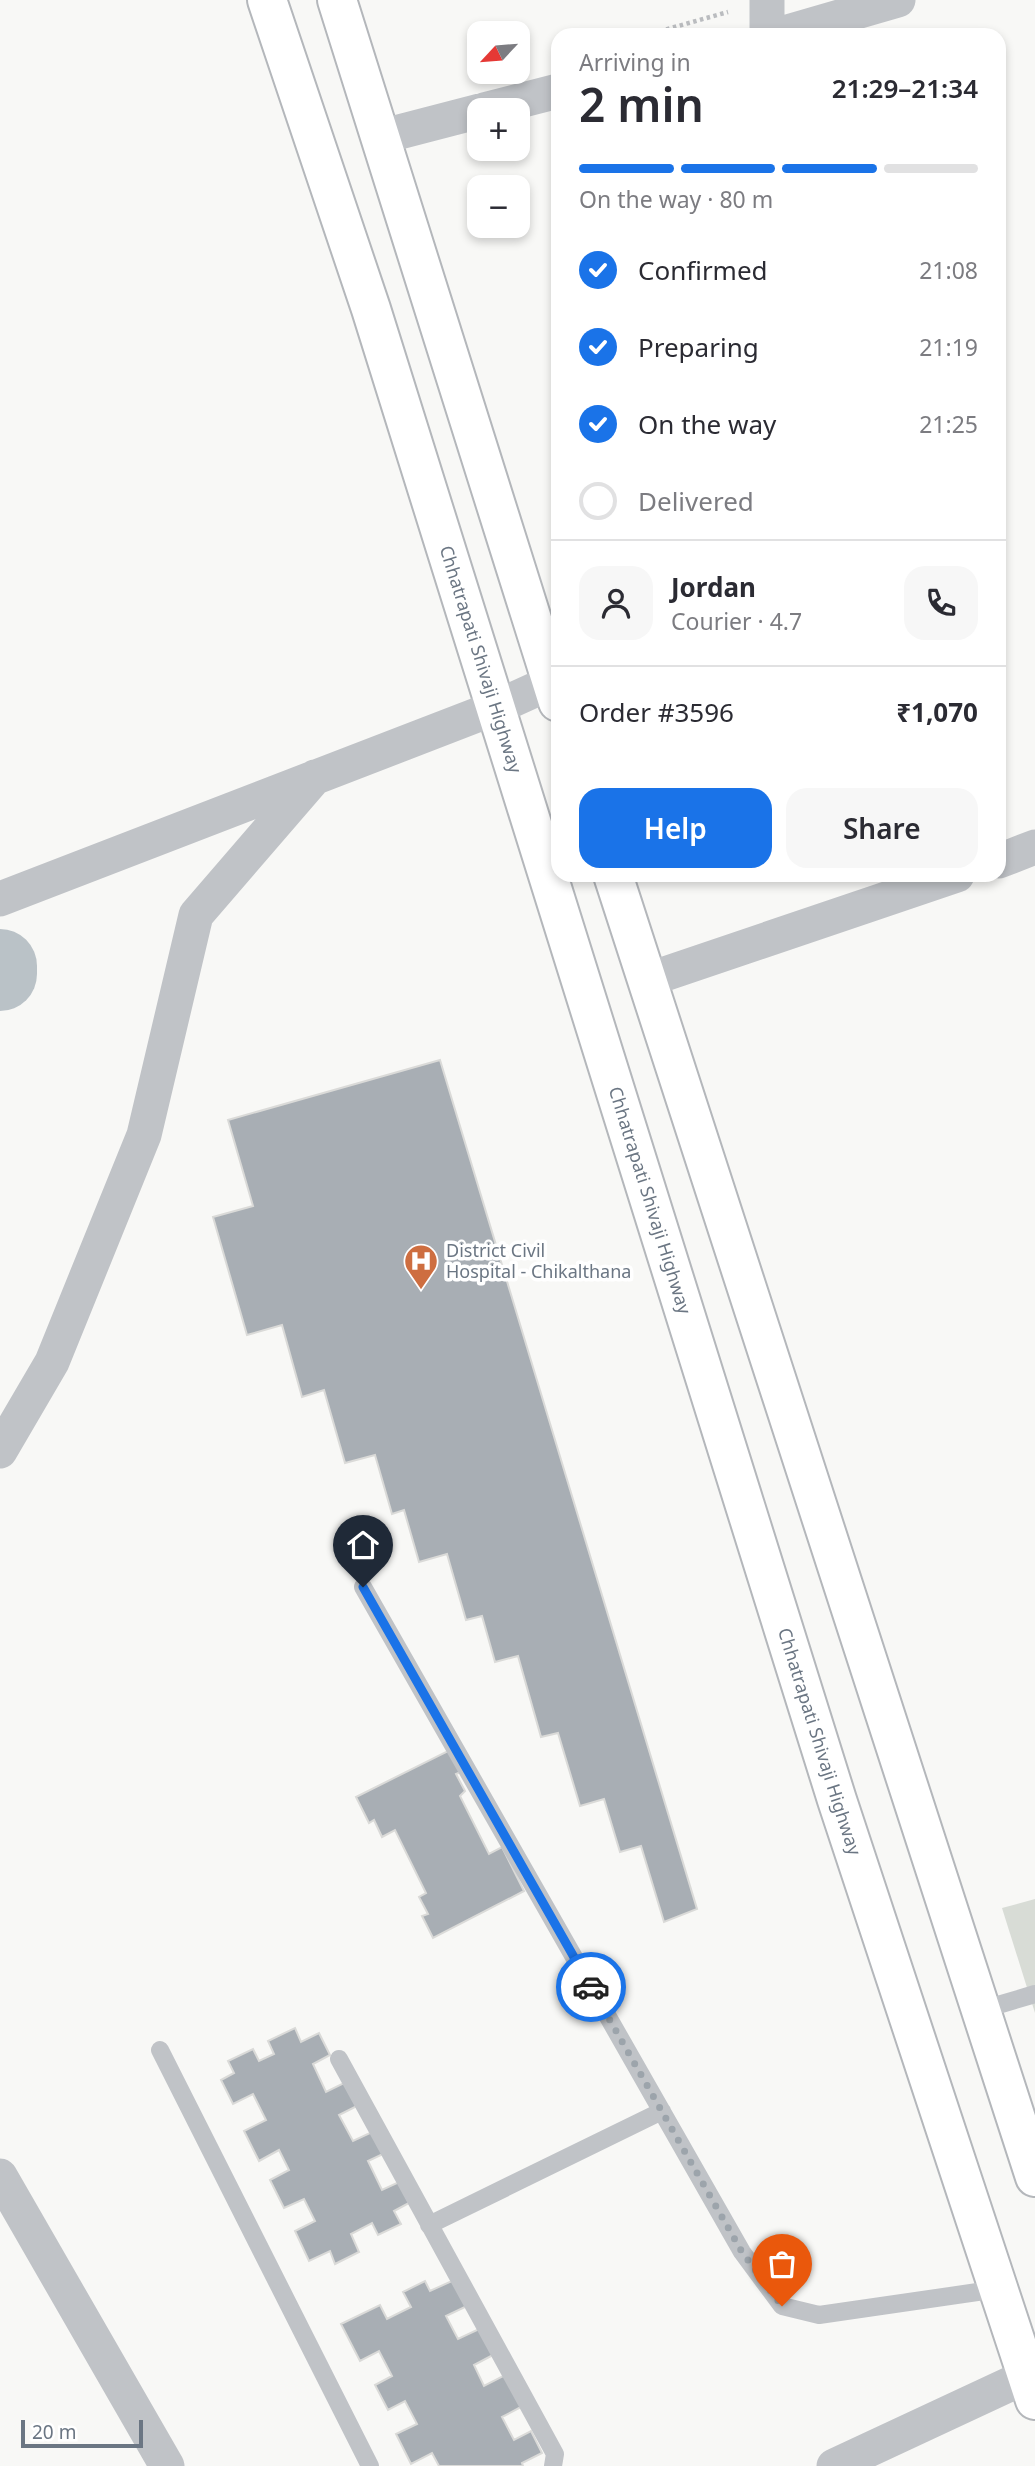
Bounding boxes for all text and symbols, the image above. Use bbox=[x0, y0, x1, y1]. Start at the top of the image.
north arrow bbox=[467, 21, 530, 84]
map controls bbox=[467, 21, 530, 238]
text: Arriving in bbox=[579, 46, 691, 78]
text: 21:29–21:34 bbox=[832, 70, 978, 106]
text: 2 min bbox=[579, 73, 704, 135]
button: + bbox=[467, 98, 530, 161]
button: − bbox=[467, 175, 530, 238]
text: On the way · 80 m bbox=[579, 183, 773, 215]
icon: check bbox=[579, 251, 617, 289]
text: Confirmed bbox=[638, 252, 768, 288]
text: 21:08 bbox=[919, 254, 978, 286]
icon: check bbox=[579, 328, 617, 366]
text: Preparing bbox=[638, 329, 759, 365]
text: 21:19 bbox=[919, 331, 978, 363]
icon: check bbox=[579, 405, 617, 443]
text: On the way bbox=[638, 406, 776, 442]
text: 21:25 bbox=[919, 408, 978, 440]
text: Delivered bbox=[638, 483, 754, 519]
street label: Chhatrapati Shivaji Highway bbox=[435, 542, 528, 776]
button: person bbox=[579, 566, 653, 640]
button: phone bbox=[904, 566, 978, 640]
text: Jordan bbox=[671, 569, 756, 605]
text: Courier · 4.7 bbox=[671, 605, 802, 637]
text: Order #3596 bbox=[579, 694, 734, 730]
text: ₹1,070 bbox=[896, 694, 978, 730]
button: Help bbox=[579, 788, 772, 868]
button: Share bbox=[786, 788, 978, 868]
street label: Chhatrapati Shivaji Highway bbox=[604, 1083, 698, 1318]
place label: District Civil Hospital - Chikalthana bbox=[446, 1238, 631, 1283]
hospital icon: District Civil Hospital - Chikalthana bbox=[402, 1242, 440, 1291]
pin bbox=[333, 1515, 393, 1587]
icon: home bbox=[344, 1526, 382, 1564]
street label: Chhatrapati Shivaji Highway bbox=[773, 1625, 868, 1859]
courier bbox=[556, 1952, 626, 2022]
icon: car bbox=[572, 1968, 610, 2006]
pin bbox=[752, 2234, 812, 2306]
icon: bag bbox=[763, 2245, 801, 2283]
scale bar bbox=[21, 2417, 144, 2449]
text: 20 m bbox=[32, 2419, 76, 2445]

